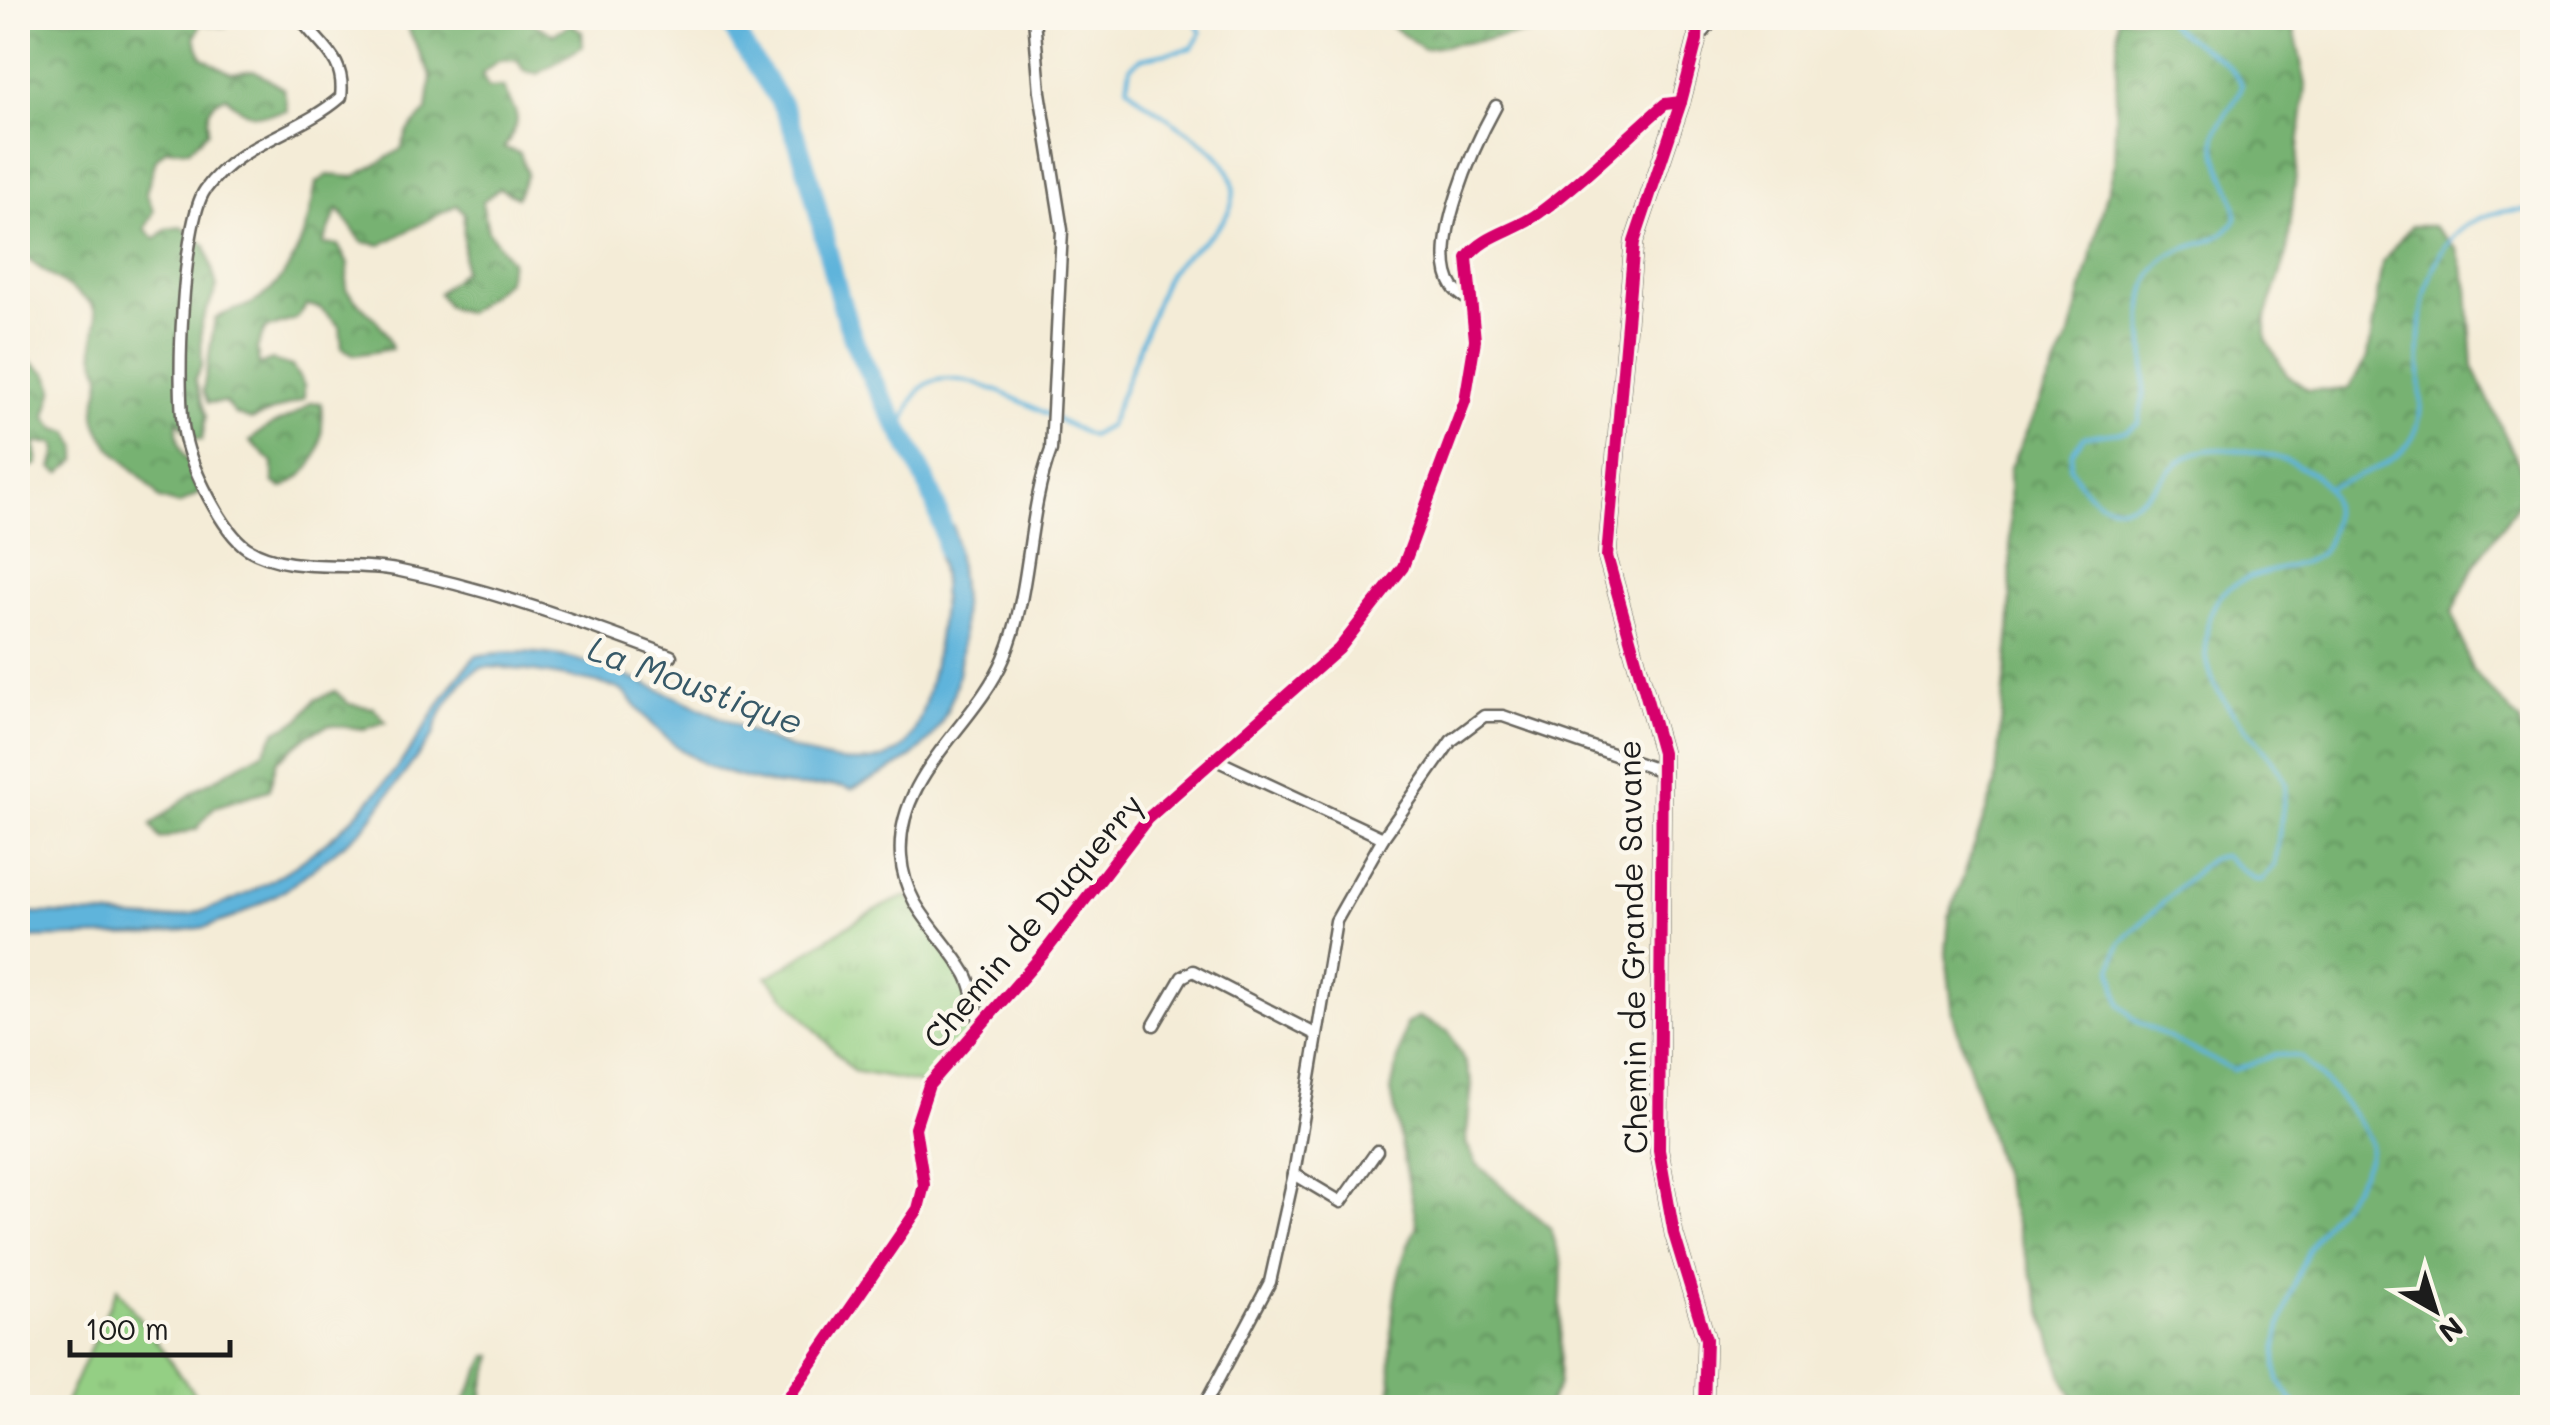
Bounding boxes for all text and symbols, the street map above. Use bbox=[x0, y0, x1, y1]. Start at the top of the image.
water label: La Moustique bbox=[582, 624, 810, 744]
street label: Chemin de Grande Savane bbox=[1606, 739, 1656, 1155]
street label: Chemin de Duquerry bbox=[913, 784, 1152, 1057]
north arrow bbox=[2385, 1260, 2485, 1360]
scale bar bbox=[70, 1295, 230, 1357]
text: 100 m bbox=[85, 1308, 169, 1348]
text: N bbox=[2432, 1310, 2471, 1351]

